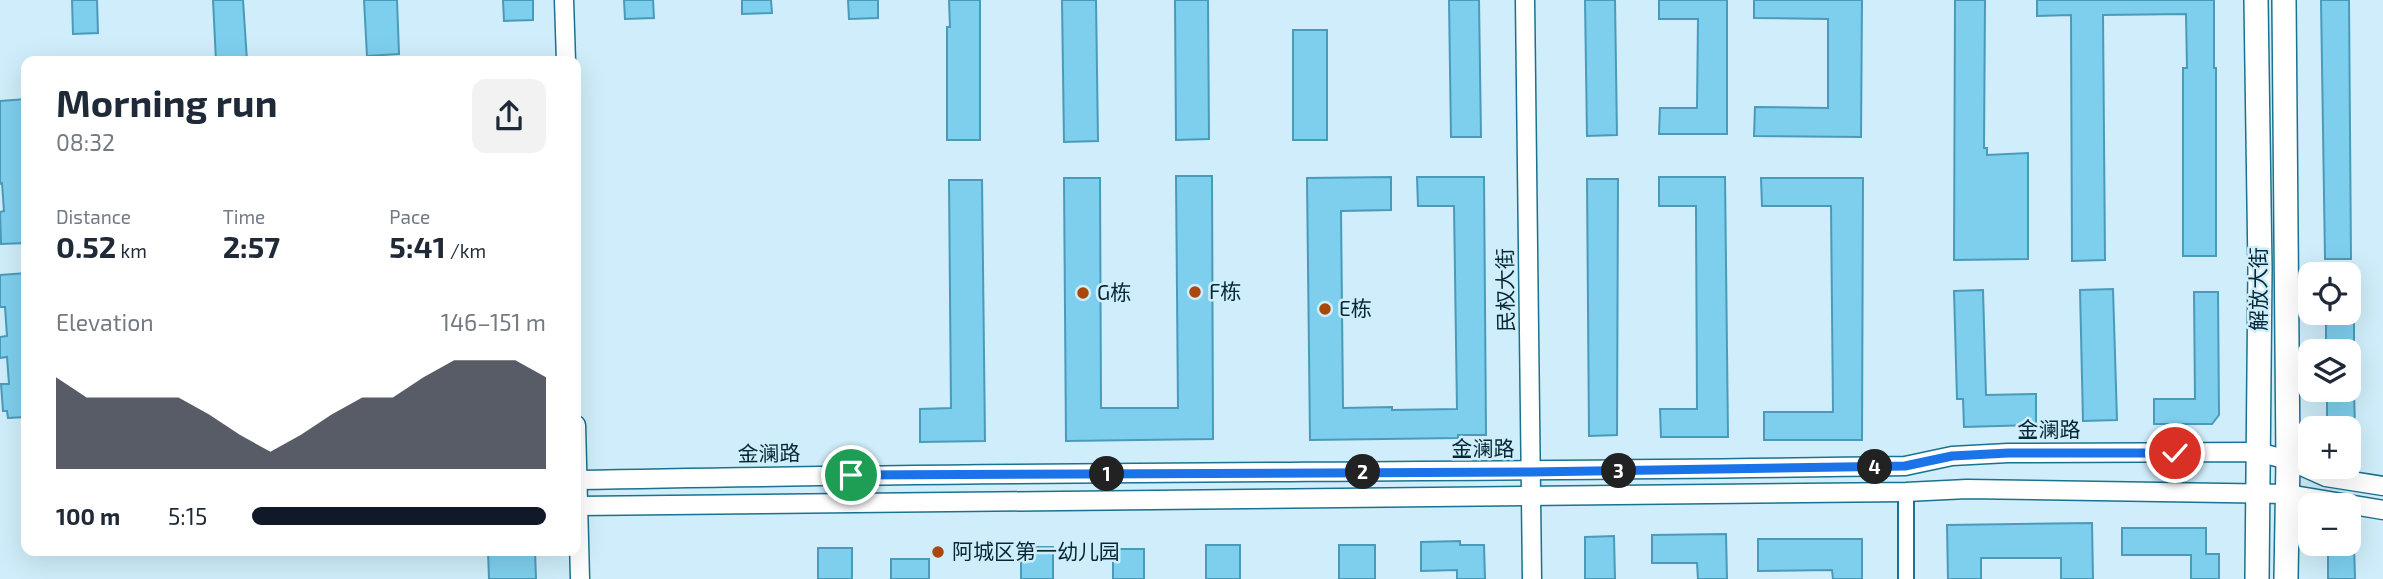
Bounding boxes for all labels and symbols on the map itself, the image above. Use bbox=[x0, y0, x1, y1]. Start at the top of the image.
street label: 解放大街 bbox=[2245, 247, 2270, 331]
street label: 民权大街 bbox=[1491, 248, 1518, 332]
place label: F栋 bbox=[1209, 278, 1241, 303]
place label: G栋 bbox=[1097, 279, 1131, 304]
marker: F栋 bbox=[1187, 284, 1203, 300]
marker: G栋 bbox=[1075, 285, 1091, 301]
place label: E栋 bbox=[1339, 295, 1372, 320]
marker: E栋 bbox=[1317, 301, 1333, 317]
street label: 金澜路 bbox=[2018, 416, 2081, 441]
pin bbox=[2145, 423, 2205, 483]
street label: 金澜路 bbox=[1452, 435, 1515, 460]
street label: 金澜路 bbox=[737, 439, 801, 466]
pin bbox=[821, 445, 881, 505]
pin: 4 bbox=[1857, 449, 1892, 484]
pin: 2 bbox=[1346, 454, 1380, 490]
pin: 3 bbox=[1602, 454, 1636, 489]
pin: 1 bbox=[1090, 456, 1124, 491]
place label: 阿城区第一幼儿园 bbox=[952, 538, 1120, 563]
marker: 阿城区第一幼儿园 bbox=[930, 544, 946, 560]

